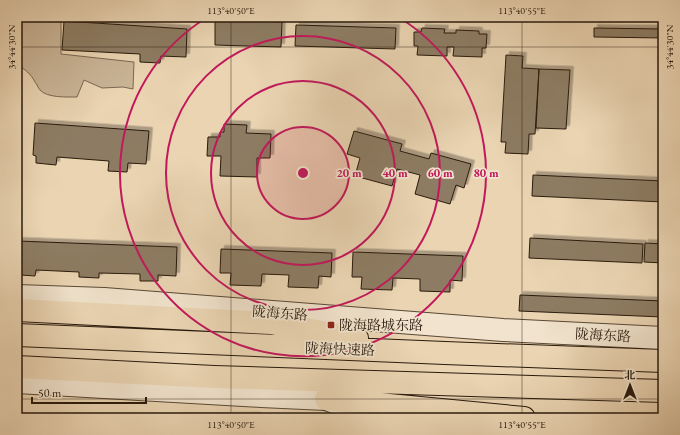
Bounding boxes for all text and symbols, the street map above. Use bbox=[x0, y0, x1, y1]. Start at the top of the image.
text: 113°40'50"E bbox=[207, 4, 255, 17]
text: 113°40'55"E bbox=[498, 4, 546, 17]
text: 34°44'30"N bbox=[5, 24, 18, 69]
text: 34°44'30"N bbox=[663, 24, 676, 69]
text: 20 m bbox=[336, 165, 362, 181]
text: 40 m bbox=[382, 165, 408, 181]
text: 60 m bbox=[427, 165, 453, 181]
text: 80 m bbox=[473, 165, 499, 181]
centre of rings bbox=[296, 166, 310, 180]
street label: 陇海东路 bbox=[251, 302, 309, 324]
place label: 陇海路城东路 bbox=[339, 316, 423, 334]
marker: 陇海路城东路 bbox=[326, 320, 336, 330]
street label: 陇海东路 bbox=[575, 325, 631, 345]
street label: 陇海快速路 bbox=[305, 339, 375, 359]
north arrow bbox=[610, 365, 650, 405]
text: 北 bbox=[625, 368, 636, 382]
scale bar bbox=[32, 379, 146, 405]
text: 50 m bbox=[38, 385, 62, 401]
text: 113°40'50"E bbox=[207, 418, 255, 431]
text: 113°40'55"E bbox=[498, 418, 546, 431]

